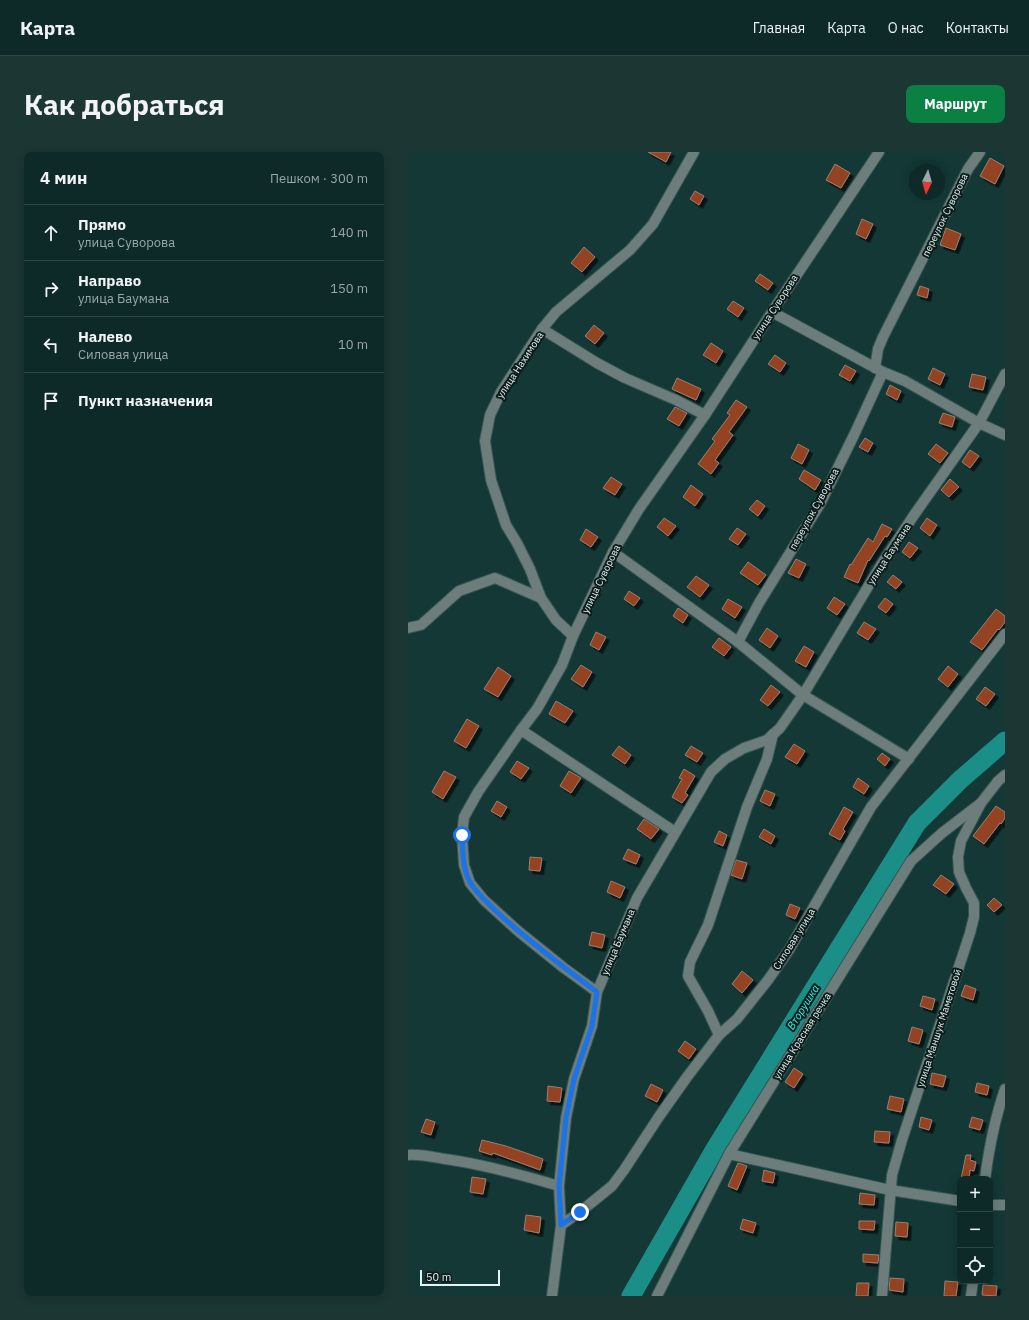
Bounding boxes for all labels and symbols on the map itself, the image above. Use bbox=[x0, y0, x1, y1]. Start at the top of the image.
north arrow bbox=[909, 164, 945, 200]
street label: переулок Суворова bbox=[919, 171, 971, 259]
street label: улица Суворова bbox=[749, 272, 801, 342]
street label: улица Нахимова bbox=[494, 329, 547, 401]
street label: переулок Суворова bbox=[786, 465, 842, 552]
street label: улица Баумана bbox=[864, 520, 914, 587]
street label: улица Суворова bbox=[579, 542, 624, 615]
route start bbox=[453, 826, 471, 844]
street label: Силовая улица bbox=[770, 905, 818, 972]
street label: улица Баумана bbox=[598, 907, 638, 977]
street label: улица Маншук Маметовой bbox=[914, 967, 964, 1089]
water label: Вторушка bbox=[784, 982, 822, 1032]
street label: улица Красная речка bbox=[770, 990, 834, 1082]
route end bbox=[571, 1203, 589, 1221]
scale bar bbox=[420, 1268, 500, 1287]

